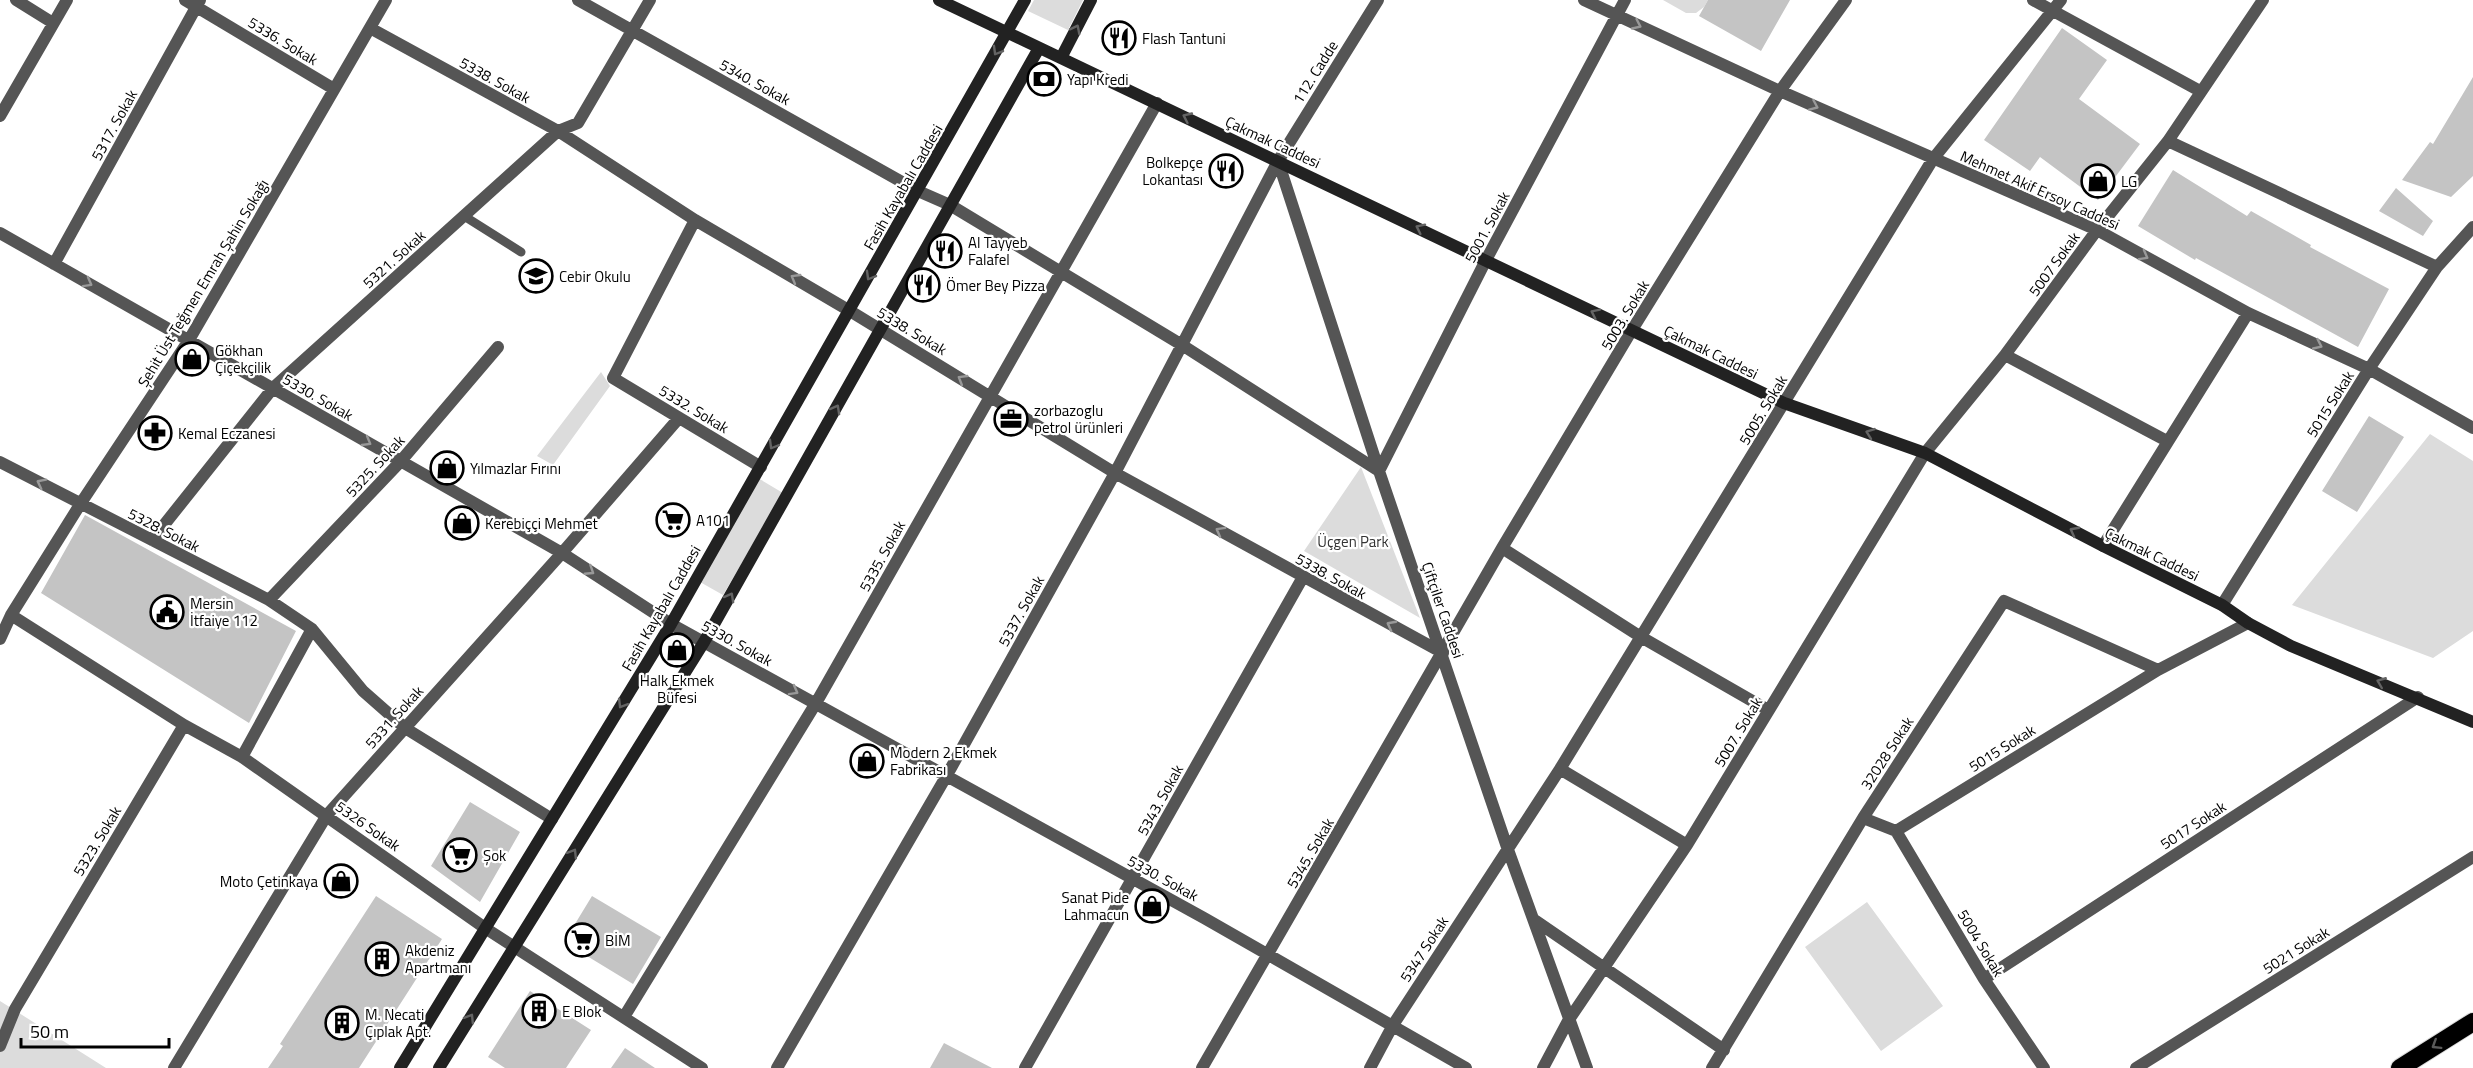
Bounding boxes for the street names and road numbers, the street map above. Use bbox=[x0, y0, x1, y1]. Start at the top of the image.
street label: 5336. Sokak bbox=[244, 11, 322, 71]
street label: 112. Cadde bbox=[1286, 36, 1344, 108]
street label: 5338. Sokak bbox=[455, 51, 535, 109]
street label: 5340. Sokak bbox=[715, 53, 795, 111]
street label: 5317. Sokak bbox=[85, 85, 143, 165]
street label: Çakmak Caddesi bbox=[1222, 110, 1324, 174]
street label: Fasih Kayabalı Caddesi bbox=[858, 120, 948, 254]
street label: Mehmet Akif Ersoy Caddesi bbox=[1956, 144, 2124, 236]
street label: Şehit Üst Teğmen Emrah Şahin Sokağı bbox=[132, 175, 274, 391]
street label: 5001. Sokak bbox=[1459, 187, 1515, 267]
street label: 5321. Sokak bbox=[357, 224, 431, 294]
street label: 5007 Sokak bbox=[2023, 227, 2085, 301]
street label: 5003. Sokak bbox=[1595, 276, 1655, 354]
street label: 5338. Sokak bbox=[873, 301, 951, 361]
street label: Çakmak Caddesi bbox=[1660, 319, 1762, 385]
street label: 5015 Sokak bbox=[2300, 366, 2360, 442]
street label: 5330. Sokak bbox=[278, 368, 358, 426]
street label: 5005. Sokak bbox=[1733, 371, 1793, 449]
street label: 5332. Sokak bbox=[655, 379, 733, 439]
street label: 5325. Sokak bbox=[340, 430, 410, 502]
street label: 5328. Sokak bbox=[124, 502, 204, 558]
street label: 5335. Sokak bbox=[853, 516, 911, 596]
street label: Çakmak Caddesi bbox=[2101, 521, 2203, 587]
street label: Fasih Kayabalı Caddesi bbox=[616, 541, 706, 675]
street label: 5338. Sokak bbox=[1291, 547, 1371, 605]
street label: Çiftçiler Caddesi bbox=[1416, 559, 1470, 661]
street label: 5337. Sokak bbox=[992, 571, 1050, 651]
street label: 5330. Sokak bbox=[697, 614, 777, 672]
street label: 5331. Sokak bbox=[359, 680, 429, 754]
street label: 5007. Sokak bbox=[1708, 693, 1768, 771]
street label: 32028 Sokak bbox=[1855, 712, 1919, 794]
street label: 5015 Sokak bbox=[1964, 718, 2040, 778]
street label: 5343. Sokak bbox=[1131, 760, 1189, 840]
street label: 5326 Sokak bbox=[331, 795, 405, 857]
street label: 5017 Sokak bbox=[2155, 795, 2231, 855]
street label: 5323. Sokak bbox=[67, 802, 127, 880]
street label: 5345. Sokak bbox=[1281, 813, 1339, 893]
street label: 5330. Sokak bbox=[1123, 849, 1203, 907]
street label: 5004 Sokak bbox=[1952, 905, 2010, 981]
street label: 5347 Sokak bbox=[1394, 911, 1454, 987]
street label: 5021 Sokak bbox=[2258, 920, 2334, 980]

